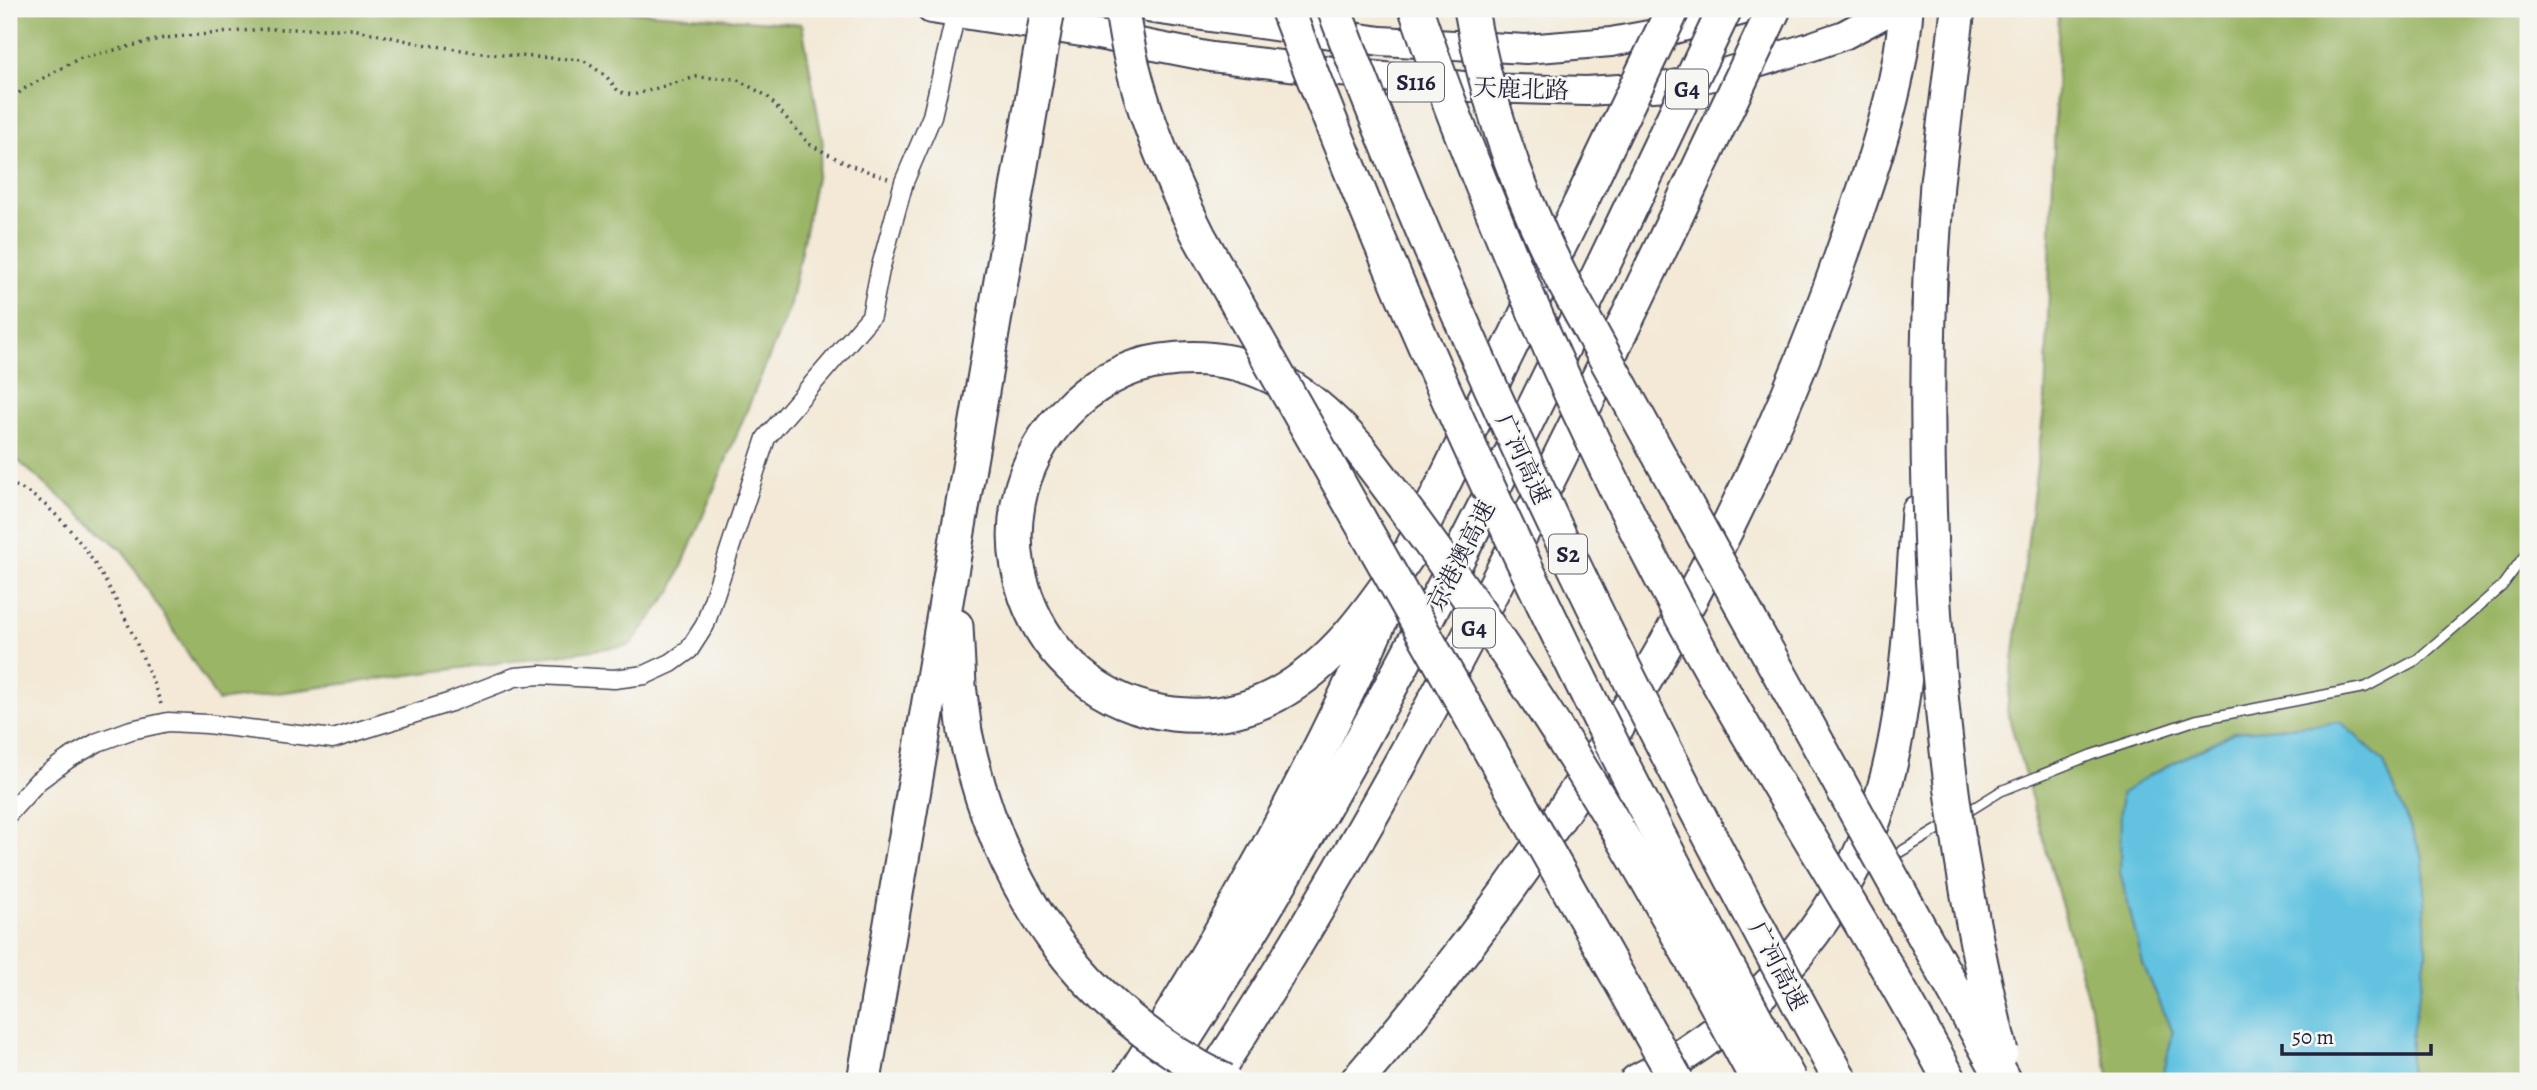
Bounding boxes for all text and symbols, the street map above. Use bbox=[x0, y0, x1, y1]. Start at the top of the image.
road number: S116 bbox=[1388, 62, 1444, 102]
road number: G4 bbox=[1666, 69, 1708, 108]
street label: 天鹿北路 bbox=[1472, 71, 1570, 107]
street label: 广河高速 bbox=[1488, 409, 1558, 509]
street label: 京港澳高速 bbox=[1420, 495, 1502, 617]
road number: S2 bbox=[1549, 534, 1587, 574]
road number: G4 bbox=[1453, 608, 1495, 648]
street label: 广河高速 bbox=[1741, 916, 1815, 1016]
scale bar bbox=[2282, 1013, 2430, 1057]
text: 50 m bbox=[2292, 1023, 2334, 1051]

